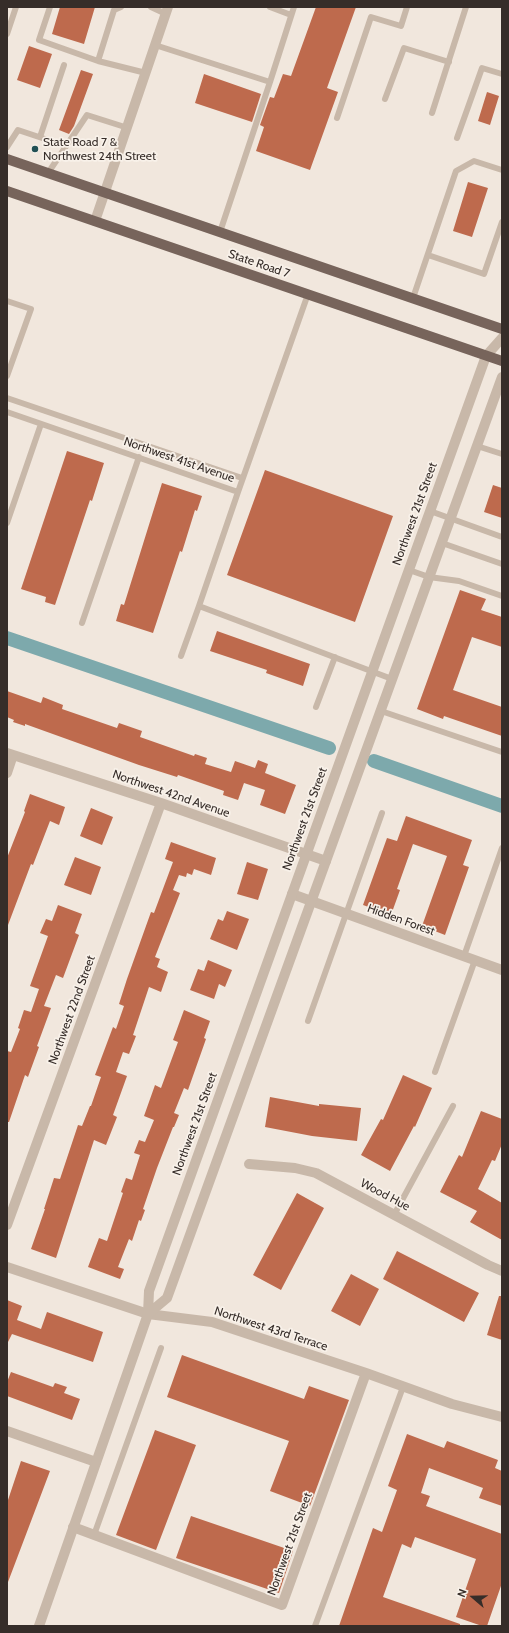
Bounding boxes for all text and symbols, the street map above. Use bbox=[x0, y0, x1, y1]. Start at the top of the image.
place label: State Road 7 & Northwest 24th Street bbox=[43, 135, 156, 163]
marker: State Road 7 & Northwest 24th Street bbox=[30, 144, 40, 154]
street label: State Road 7 bbox=[226, 247, 292, 281]
street label: Northwest 41st Avenue bbox=[122, 434, 236, 486]
street label: Northwest 21st Street bbox=[390, 461, 440, 567]
street label: Northwest 21st Street bbox=[280, 766, 330, 872]
street label: Northwest 42nd Avenue bbox=[111, 767, 231, 821]
street label: Hidden Forest bbox=[365, 901, 437, 939]
street label: Northwest 22nd Street bbox=[46, 953, 98, 1067]
street label: Northwest 21st Street bbox=[170, 1071, 220, 1177]
street label: Wood Hue bbox=[358, 1176, 412, 1214]
street label: Northwest 43rd Terrace bbox=[212, 1304, 330, 1354]
street label: Northwest 21st Street bbox=[265, 1491, 315, 1597]
north arrow bbox=[453, 1577, 493, 1617]
text: N bbox=[454, 1587, 470, 1599]

